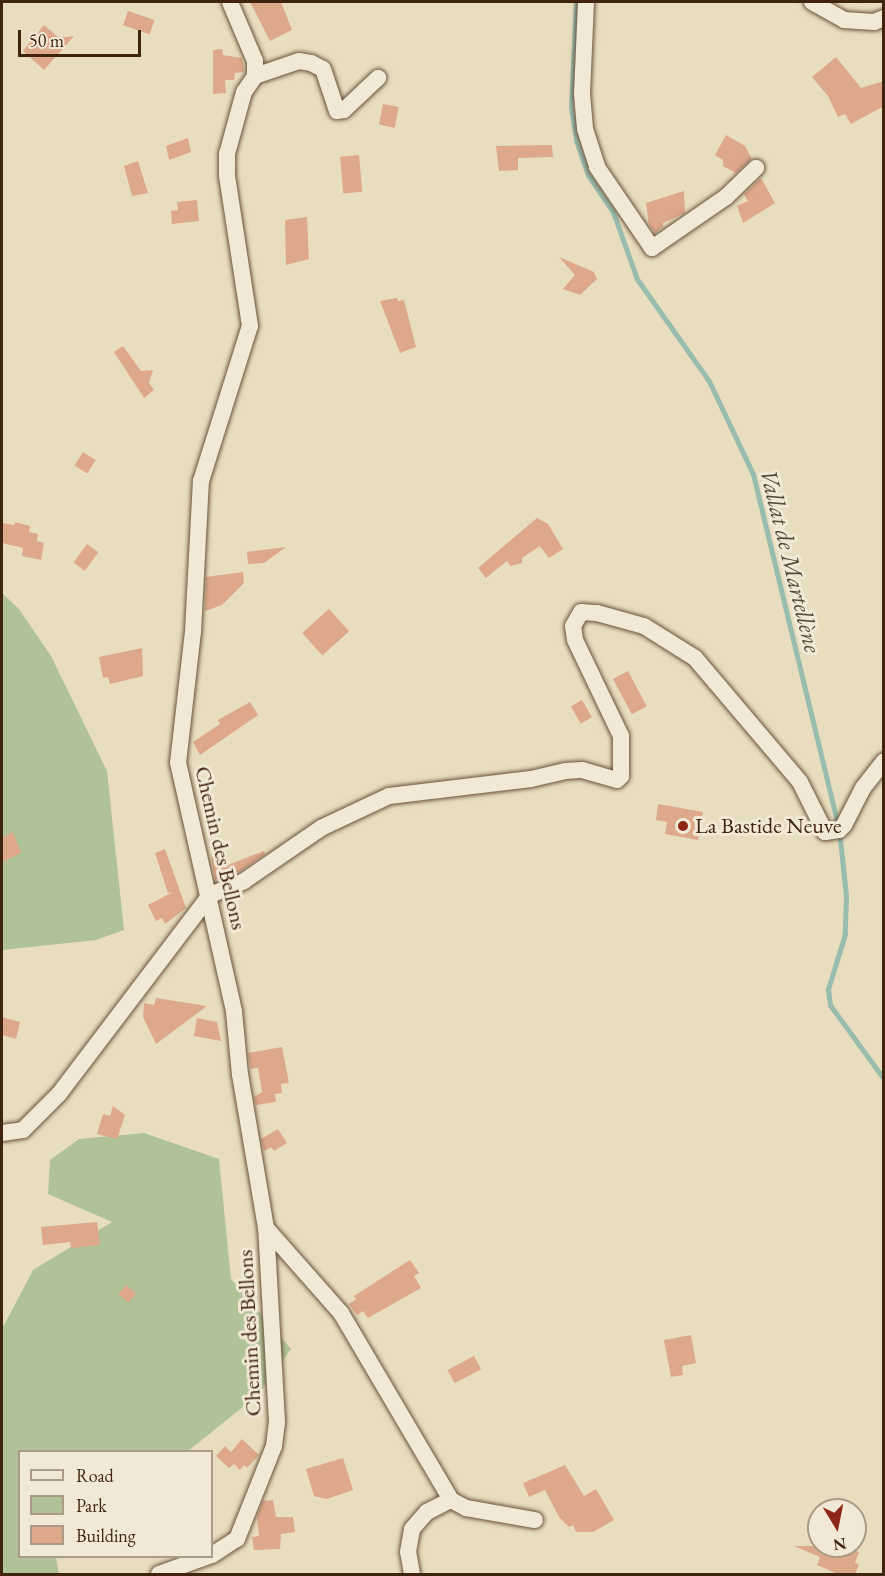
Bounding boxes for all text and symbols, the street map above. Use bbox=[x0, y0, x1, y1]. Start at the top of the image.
scale bar bbox=[21, 18, 144, 56]
text: 50 m bbox=[29, 29, 64, 52]
water label: Vallat de Martellène bbox=[754, 466, 828, 656]
street label: Chemin des Bellons bbox=[189, 764, 253, 932]
place label: La Bastide Neuve bbox=[695, 813, 841, 839]
marker: La Bastide Neuve bbox=[676, 819, 690, 833]
street label: Chemin des Bellons bbox=[231, 1249, 267, 1417]
legend bbox=[18, 1450, 213, 1558]
text: Road bbox=[76, 1464, 114, 1487]
text: Park bbox=[76, 1494, 107, 1517]
north arrow bbox=[807, 1498, 867, 1558]
text: Building bbox=[76, 1524, 136, 1547]
text: N bbox=[832, 1533, 848, 1556]

